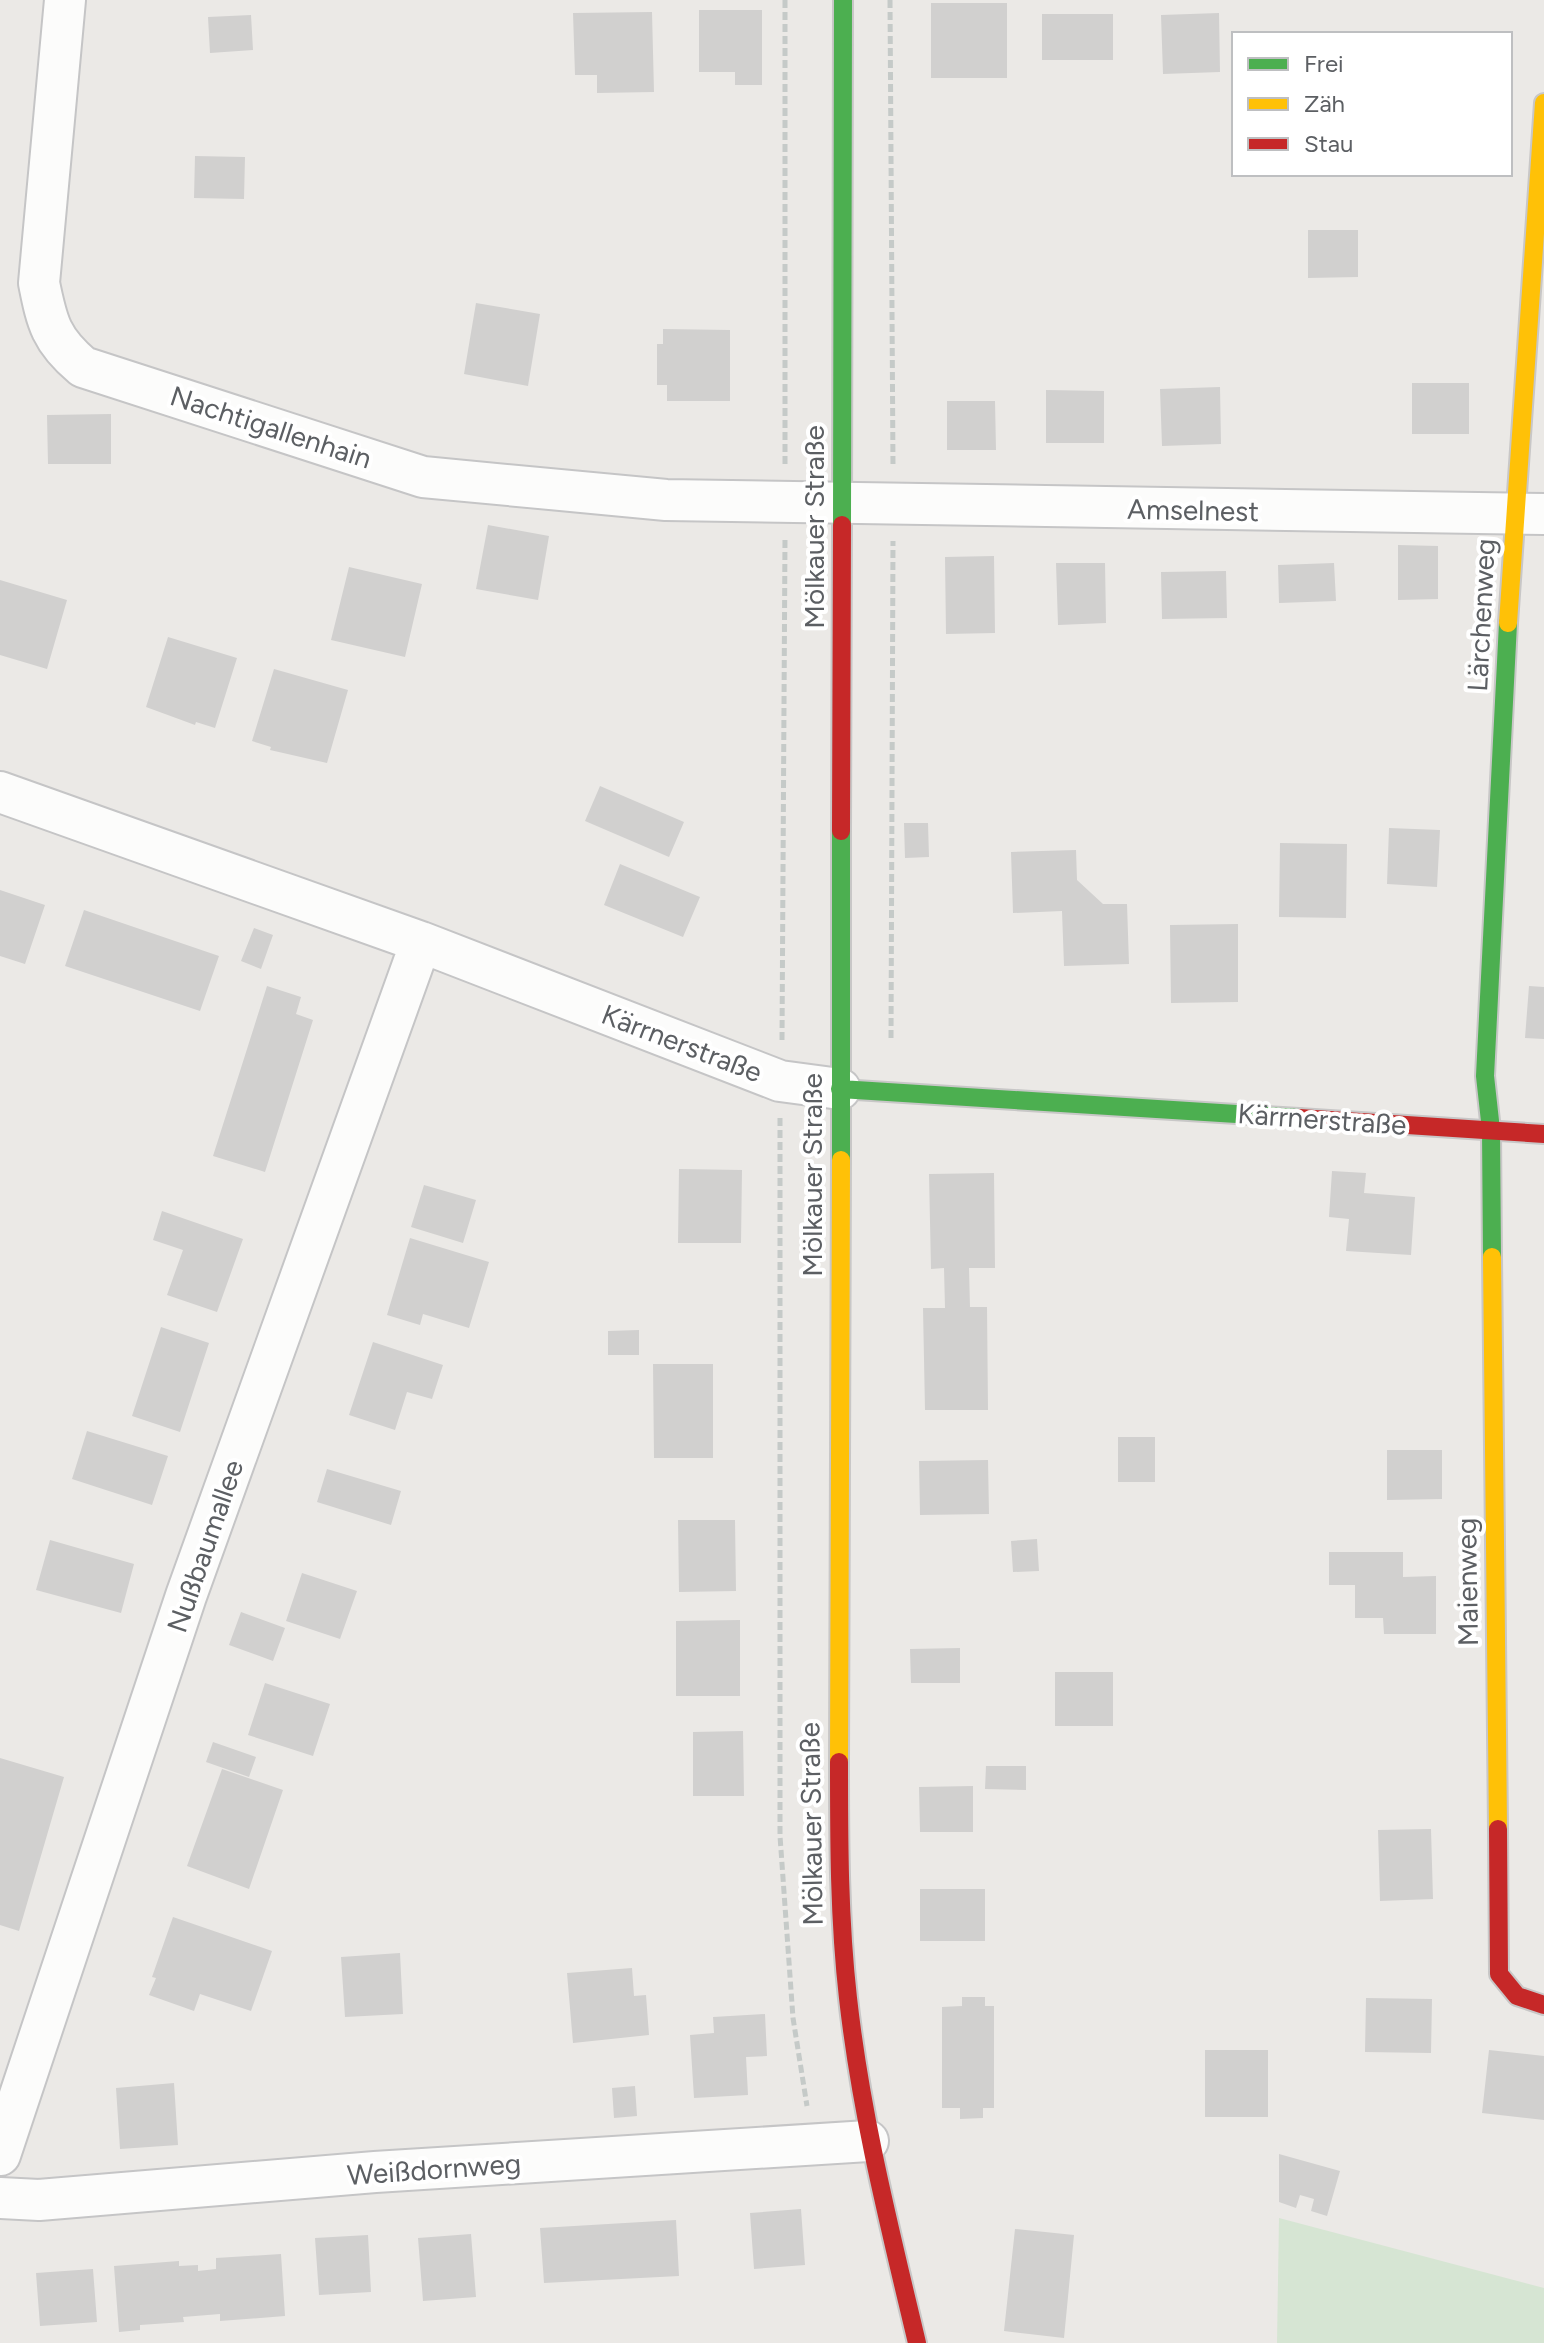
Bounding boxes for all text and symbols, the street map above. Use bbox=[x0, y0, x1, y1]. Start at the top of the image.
legend bbox=[1232, 32, 1512, 176]
text: Frei bbox=[1304, 49, 1344, 78]
text: Zäh bbox=[1304, 89, 1345, 118]
text: Stau bbox=[1304, 129, 1353, 158]
street label: Nachtigallenhain bbox=[166, 378, 376, 476]
street label: Mölkauer Straße bbox=[797, 425, 831, 629]
street label: Amselnest bbox=[1127, 492, 1259, 528]
street label: Lärchenweg bbox=[1460, 538, 1502, 692]
street label: Kärrnerstraße bbox=[597, 997, 767, 1089]
street label: Mölkauer Straße bbox=[795, 1073, 829, 1277]
street label: Kärrnerstraße bbox=[1236, 1096, 1408, 1142]
street label: Nußbaumallee bbox=[160, 1455, 250, 1637]
street label: Maienweg bbox=[1449, 1517, 1485, 1647]
street label: Mölkauer Straße bbox=[792, 1722, 830, 1926]
street label: Weißdornweg bbox=[346, 2146, 522, 2192]

